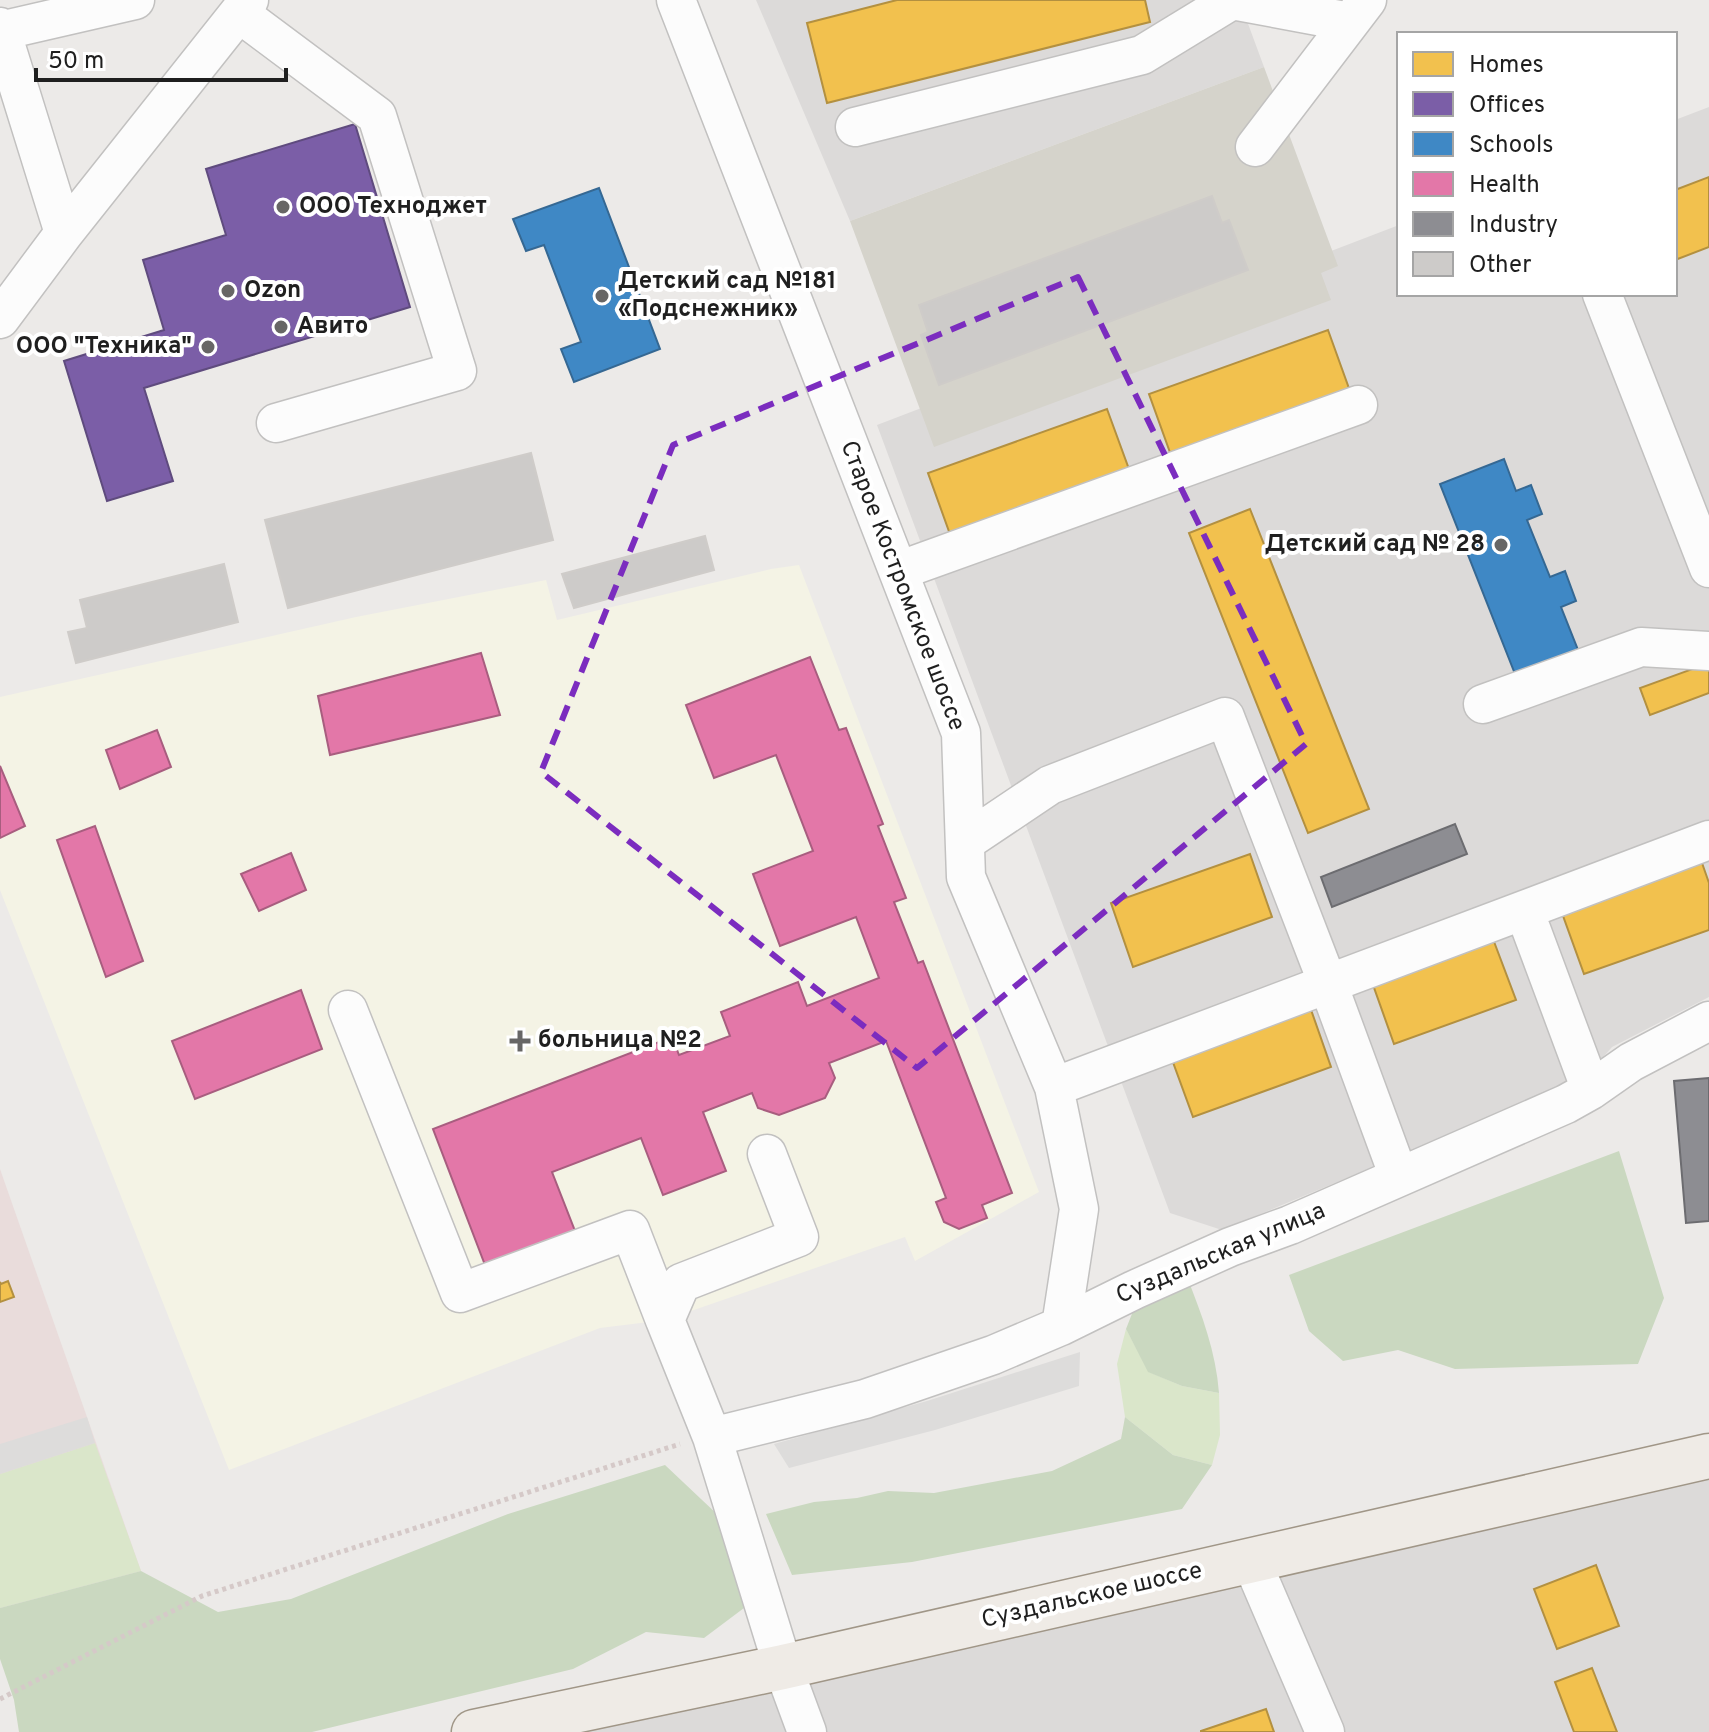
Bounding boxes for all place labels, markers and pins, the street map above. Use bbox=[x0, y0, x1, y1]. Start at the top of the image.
place label: ООО Техноджет bbox=[299, 192, 487, 222]
marker: ООО Техноджет bbox=[274, 198, 292, 216]
place label: Детский сад №181 «Подснежник» bbox=[618, 267, 837, 325]
place label: Ozon bbox=[244, 276, 301, 306]
marker: Ozon bbox=[219, 282, 237, 300]
marker: Детский сад №181 «Подснежник» bbox=[593, 287, 611, 305]
place label: Авито bbox=[297, 312, 368, 342]
marker: Авито bbox=[272, 318, 290, 336]
place label: ООО "Техника" bbox=[16, 332, 192, 362]
marker: ООО "Техника" bbox=[199, 338, 217, 356]
place label: Детский сад № 28 bbox=[1265, 530, 1485, 560]
marker: Детский сад № 28 bbox=[1492, 536, 1510, 554]
place label: больница №2 bbox=[538, 1026, 702, 1056]
marker: больница №2 bbox=[509, 1030, 531, 1052]

